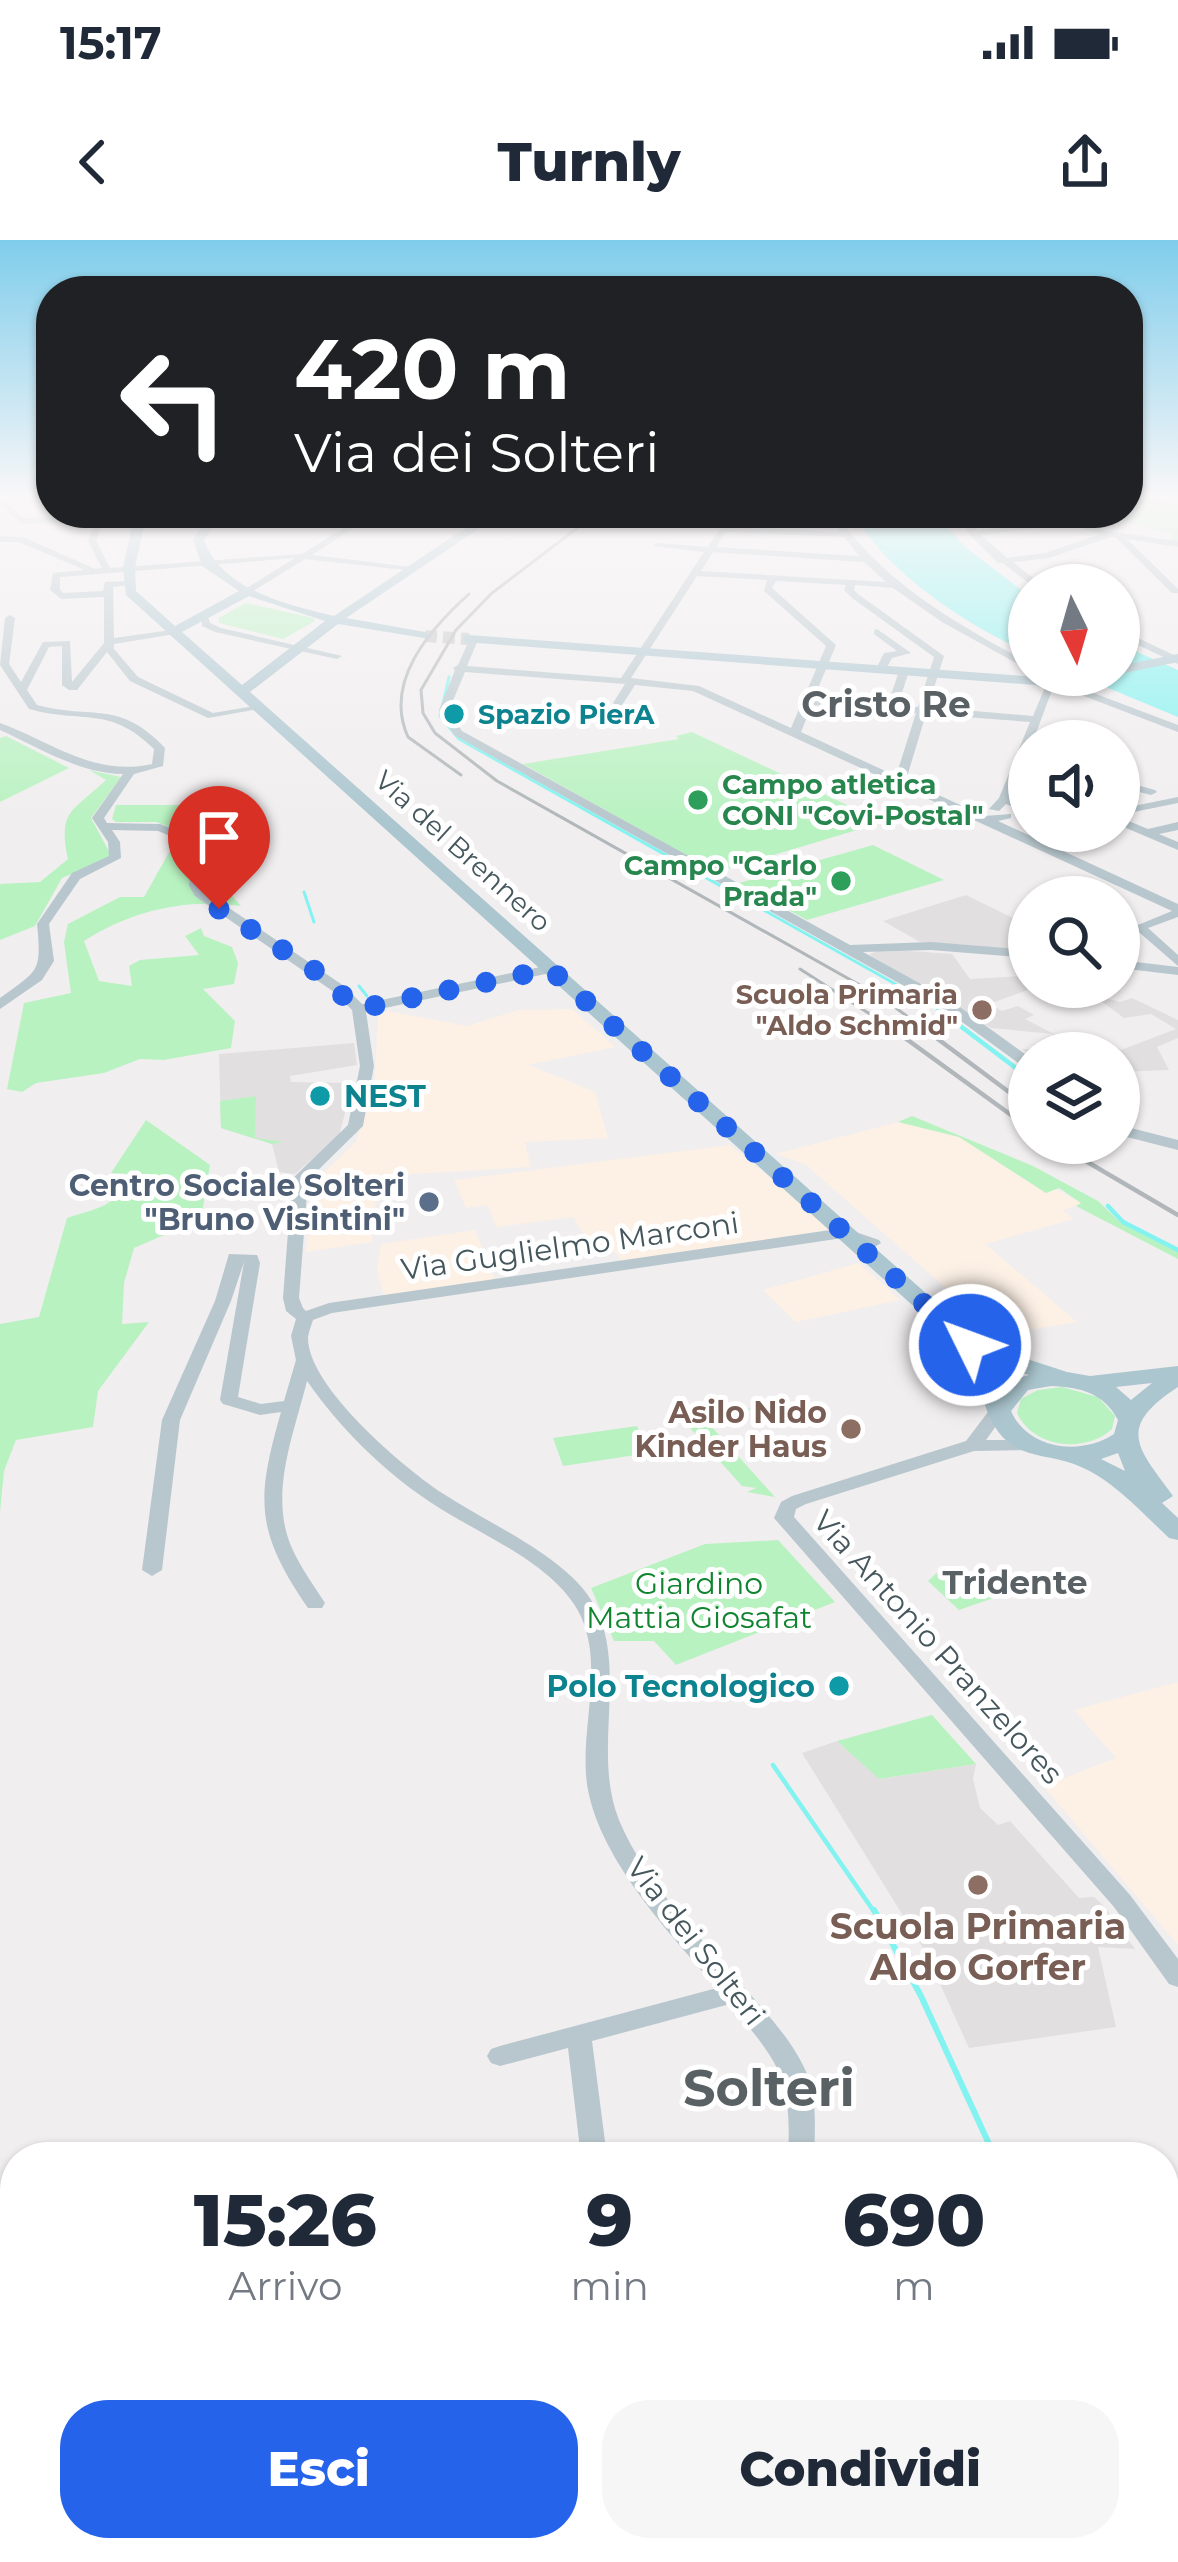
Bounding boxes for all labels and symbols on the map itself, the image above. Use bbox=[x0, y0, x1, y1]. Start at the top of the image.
north arrow bbox=[1008, 564, 1140, 696]
district label: Cristo Re bbox=[801, 682, 971, 726]
place label: Spazio PierA bbox=[478, 698, 655, 731]
marker: Spazio PierA bbox=[441, 701, 467, 727]
street label: Via del Brennero bbox=[368, 763, 558, 939]
place label: Campo atletica CONI "Covi-Postal" bbox=[722, 768, 984, 832]
pin bbox=[168, 786, 270, 909]
marker: Campo atletica CONI "Covi-Postal" bbox=[685, 787, 711, 813]
place label: Campo "Carlo Prada" bbox=[624, 849, 817, 913]
marker: Campo "Carlo Prada" bbox=[828, 868, 854, 894]
place label: Scuola Primaria "Aldo Schmid" bbox=[736, 978, 958, 1042]
marker: Scuola Primaria "Aldo Schmid" bbox=[969, 997, 995, 1023]
place label: NEST bbox=[344, 1078, 426, 1115]
marker: NEST bbox=[307, 1083, 333, 1109]
place label: Centro Sociale Solteri "Bruno Visintini" bbox=[69, 1167, 405, 1238]
marker: Centro Sociale Solteri "Bruno Visintini" bbox=[416, 1189, 442, 1215]
street label: Via Guglielmo Marconi bbox=[399, 1204, 741, 1288]
position arrow bbox=[907, 1282, 1033, 1408]
place label: Asilo Nido Kinder Haus bbox=[635, 1394, 827, 1465]
marker: Asilo Nido Kinder Haus bbox=[838, 1416, 864, 1442]
street label: Via Antonio Pranzelores bbox=[805, 1503, 1071, 1791]
district label: Tridente bbox=[942, 1562, 1088, 1602]
park label: Giardino Mattia Giosafat bbox=[586, 1565, 812, 1636]
place label: Polo Tecnologico bbox=[547, 1668, 815, 1705]
marker: Polo Tecnologico bbox=[826, 1673, 852, 1699]
street label: Via dei Solteri bbox=[619, 1850, 773, 2032]
marker: Scuola Primaria Aldo Gorfer bbox=[965, 1872, 991, 1898]
place label: Scuola Primaria Aldo Gorfer bbox=[830, 1904, 1126, 1989]
district label: Solteri bbox=[683, 2057, 855, 2119]

